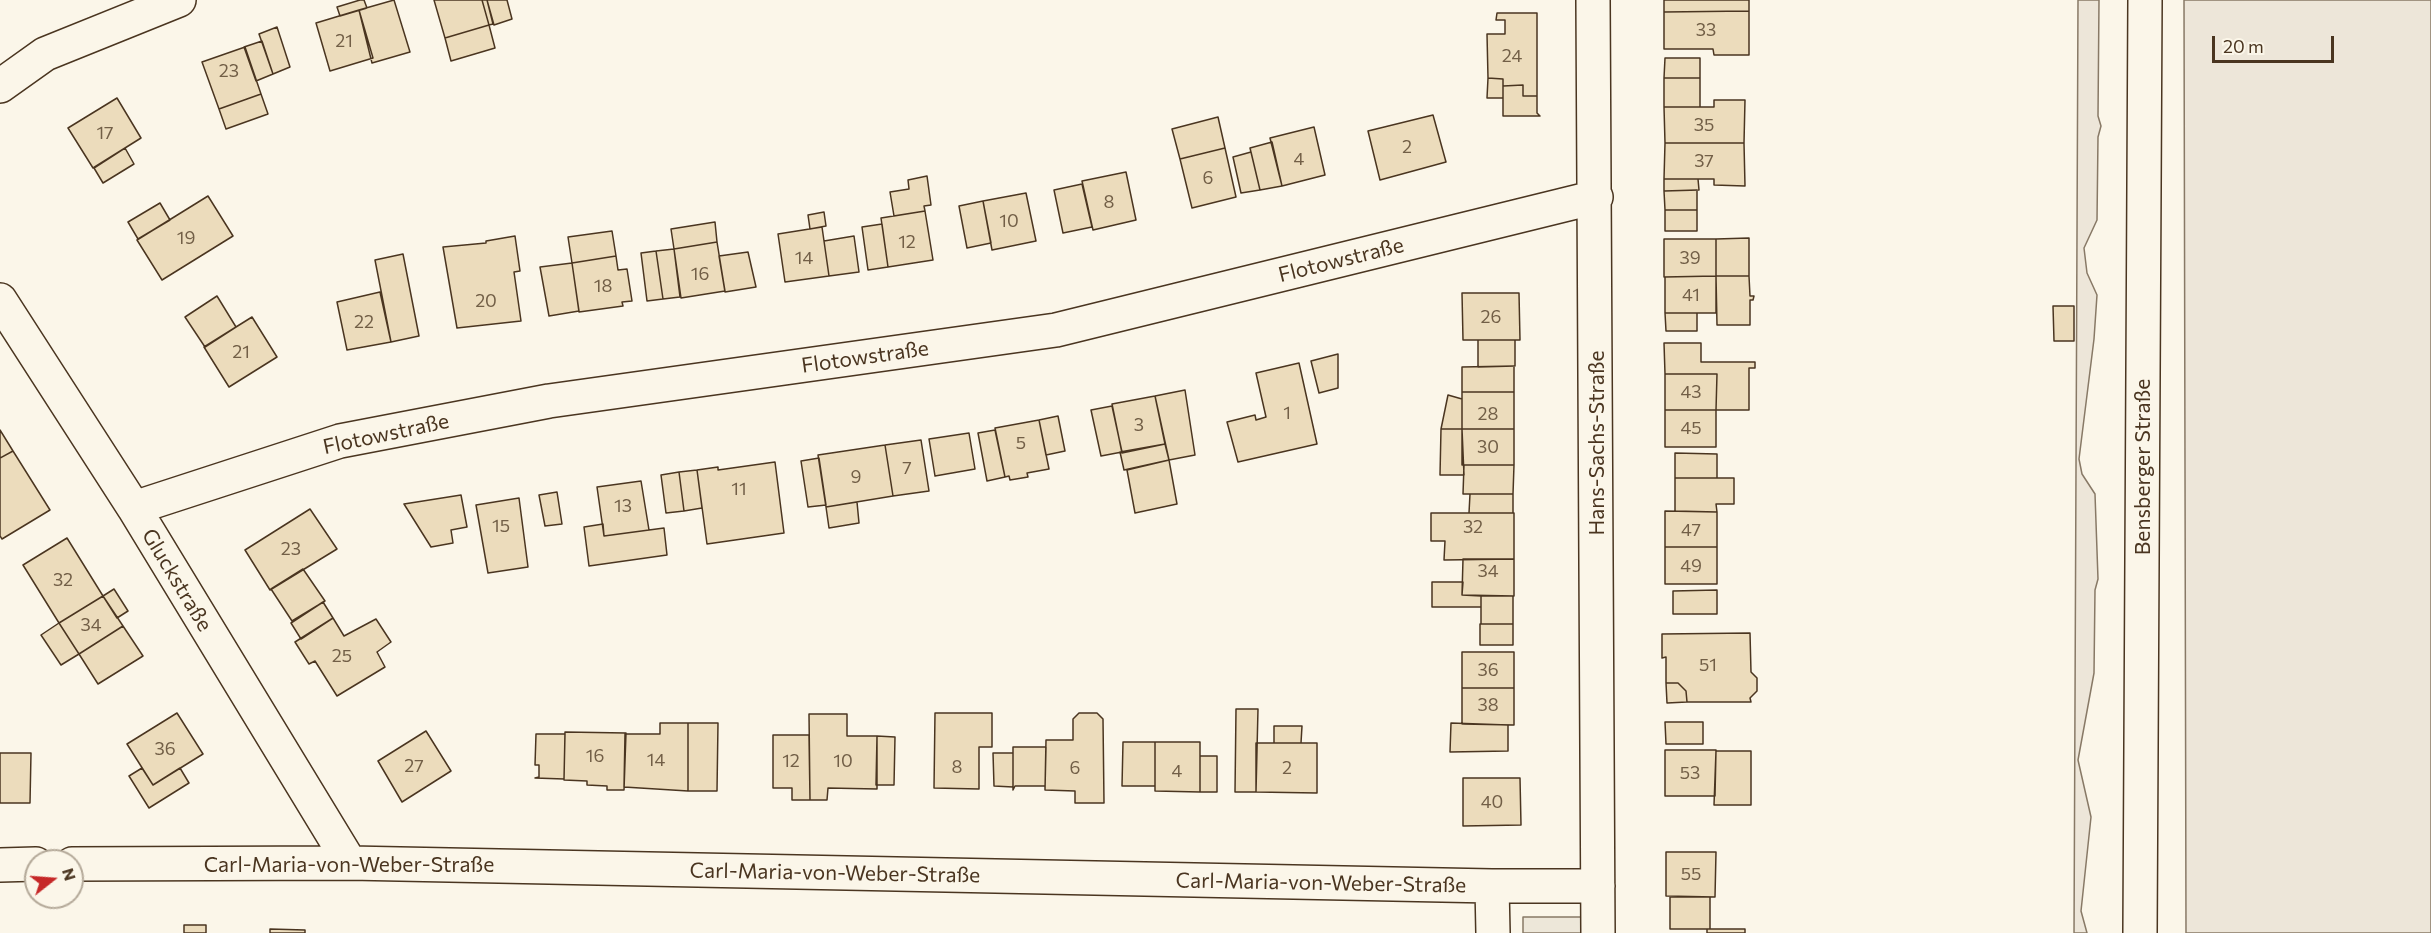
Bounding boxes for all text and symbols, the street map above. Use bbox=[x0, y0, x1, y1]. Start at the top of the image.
house number: 33 bbox=[1696, 19, 1716, 41]
scale bar bbox=[2215, 24, 2336, 62]
house number: 21 bbox=[335, 30, 353, 52]
text: 20 m bbox=[2223, 35, 2264, 57]
house number: 24 bbox=[1502, 45, 1522, 67]
house number: 23 bbox=[219, 60, 239, 82]
house number: 35 bbox=[1694, 114, 1714, 136]
house number: 17 bbox=[96, 122, 114, 144]
house number: 2 bbox=[1402, 136, 1412, 158]
house number: 4 bbox=[1294, 148, 1304, 170]
house number: 37 bbox=[1694, 150, 1714, 172]
house number: 6 bbox=[1203, 167, 1213, 189]
house number: 8 bbox=[1104, 191, 1114, 213]
house number: 10 bbox=[999, 210, 1019, 232]
house number: 19 bbox=[177, 227, 195, 249]
house number: 12 bbox=[898, 231, 916, 253]
street label: Flotowstraße bbox=[1276, 232, 1406, 288]
house number: 14 bbox=[795, 247, 813, 269]
house number: 39 bbox=[1679, 247, 1701, 269]
house number: 16 bbox=[691, 263, 709, 285]
house number: 18 bbox=[594, 275, 612, 297]
house number: 41 bbox=[1682, 284, 1700, 306]
house number: 20 bbox=[475, 290, 497, 312]
house number: 26 bbox=[1481, 306, 1501, 328]
house number: 22 bbox=[354, 311, 374, 333]
street label: Flotowstraße bbox=[800, 336, 930, 378]
house number: 21 bbox=[232, 341, 250, 363]
street label: Hans-Sachs-Straße bbox=[1584, 350, 1610, 536]
street label: Bensberger Straße bbox=[2130, 379, 2156, 555]
house number: 43 bbox=[1680, 381, 1702, 403]
house number: 1 bbox=[1283, 402, 1291, 424]
house number: 28 bbox=[1478, 403, 1498, 425]
street label: Flotowstraße bbox=[321, 408, 451, 460]
house number: 3 bbox=[1134, 414, 1144, 436]
house number: 45 bbox=[1680, 417, 1702, 439]
house number: 5 bbox=[1016, 432, 1026, 454]
house number: 30 bbox=[1477, 436, 1499, 458]
house number: 7 bbox=[902, 457, 912, 479]
house number: 9 bbox=[851, 466, 861, 488]
house number: 11 bbox=[731, 478, 747, 500]
house number: 13 bbox=[614, 495, 632, 517]
house number: 15 bbox=[492, 515, 510, 537]
house number: 32 bbox=[1463, 516, 1483, 538]
house number: 47 bbox=[1681, 519, 1701, 541]
street label: Gluckstraße bbox=[137, 524, 217, 636]
house number: 23 bbox=[281, 538, 301, 560]
house number: 49 bbox=[1680, 555, 1702, 577]
house number: 34 bbox=[1477, 560, 1499, 582]
house number: 32 bbox=[53, 569, 73, 591]
house number: 34 bbox=[80, 614, 102, 636]
house number: 25 bbox=[332, 645, 352, 667]
house number: 51 bbox=[1699, 654, 1717, 676]
house number: 36 bbox=[1477, 659, 1499, 681]
house number: 38 bbox=[1477, 694, 1499, 716]
house number: 36 bbox=[154, 738, 176, 760]
house number: 16 bbox=[586, 745, 604, 767]
house number: 14 bbox=[647, 749, 665, 771]
house number: 12 bbox=[782, 750, 800, 772]
house number: 10 bbox=[833, 750, 853, 772]
house number: 27 bbox=[404, 755, 424, 777]
house number: 8 bbox=[952, 756, 962, 778]
house number: 6 bbox=[1070, 757, 1080, 779]
house number: 2 bbox=[1282, 757, 1292, 779]
house number: 4 bbox=[1172, 760, 1182, 782]
house number: 53 bbox=[1680, 762, 1700, 784]
house number: 40 bbox=[1481, 791, 1503, 813]
north arrow bbox=[24, 849, 84, 909]
street label: Carl-Maria-von-Weber-Straße bbox=[204, 852, 494, 878]
street label: Carl-Maria-von-Weber-Straße bbox=[689, 858, 981, 888]
house number: 55 bbox=[1681, 863, 1701, 885]
text: N bbox=[59, 866, 81, 883]
street label: Carl-Maria-von-Weber-Straße bbox=[1175, 868, 1467, 898]

